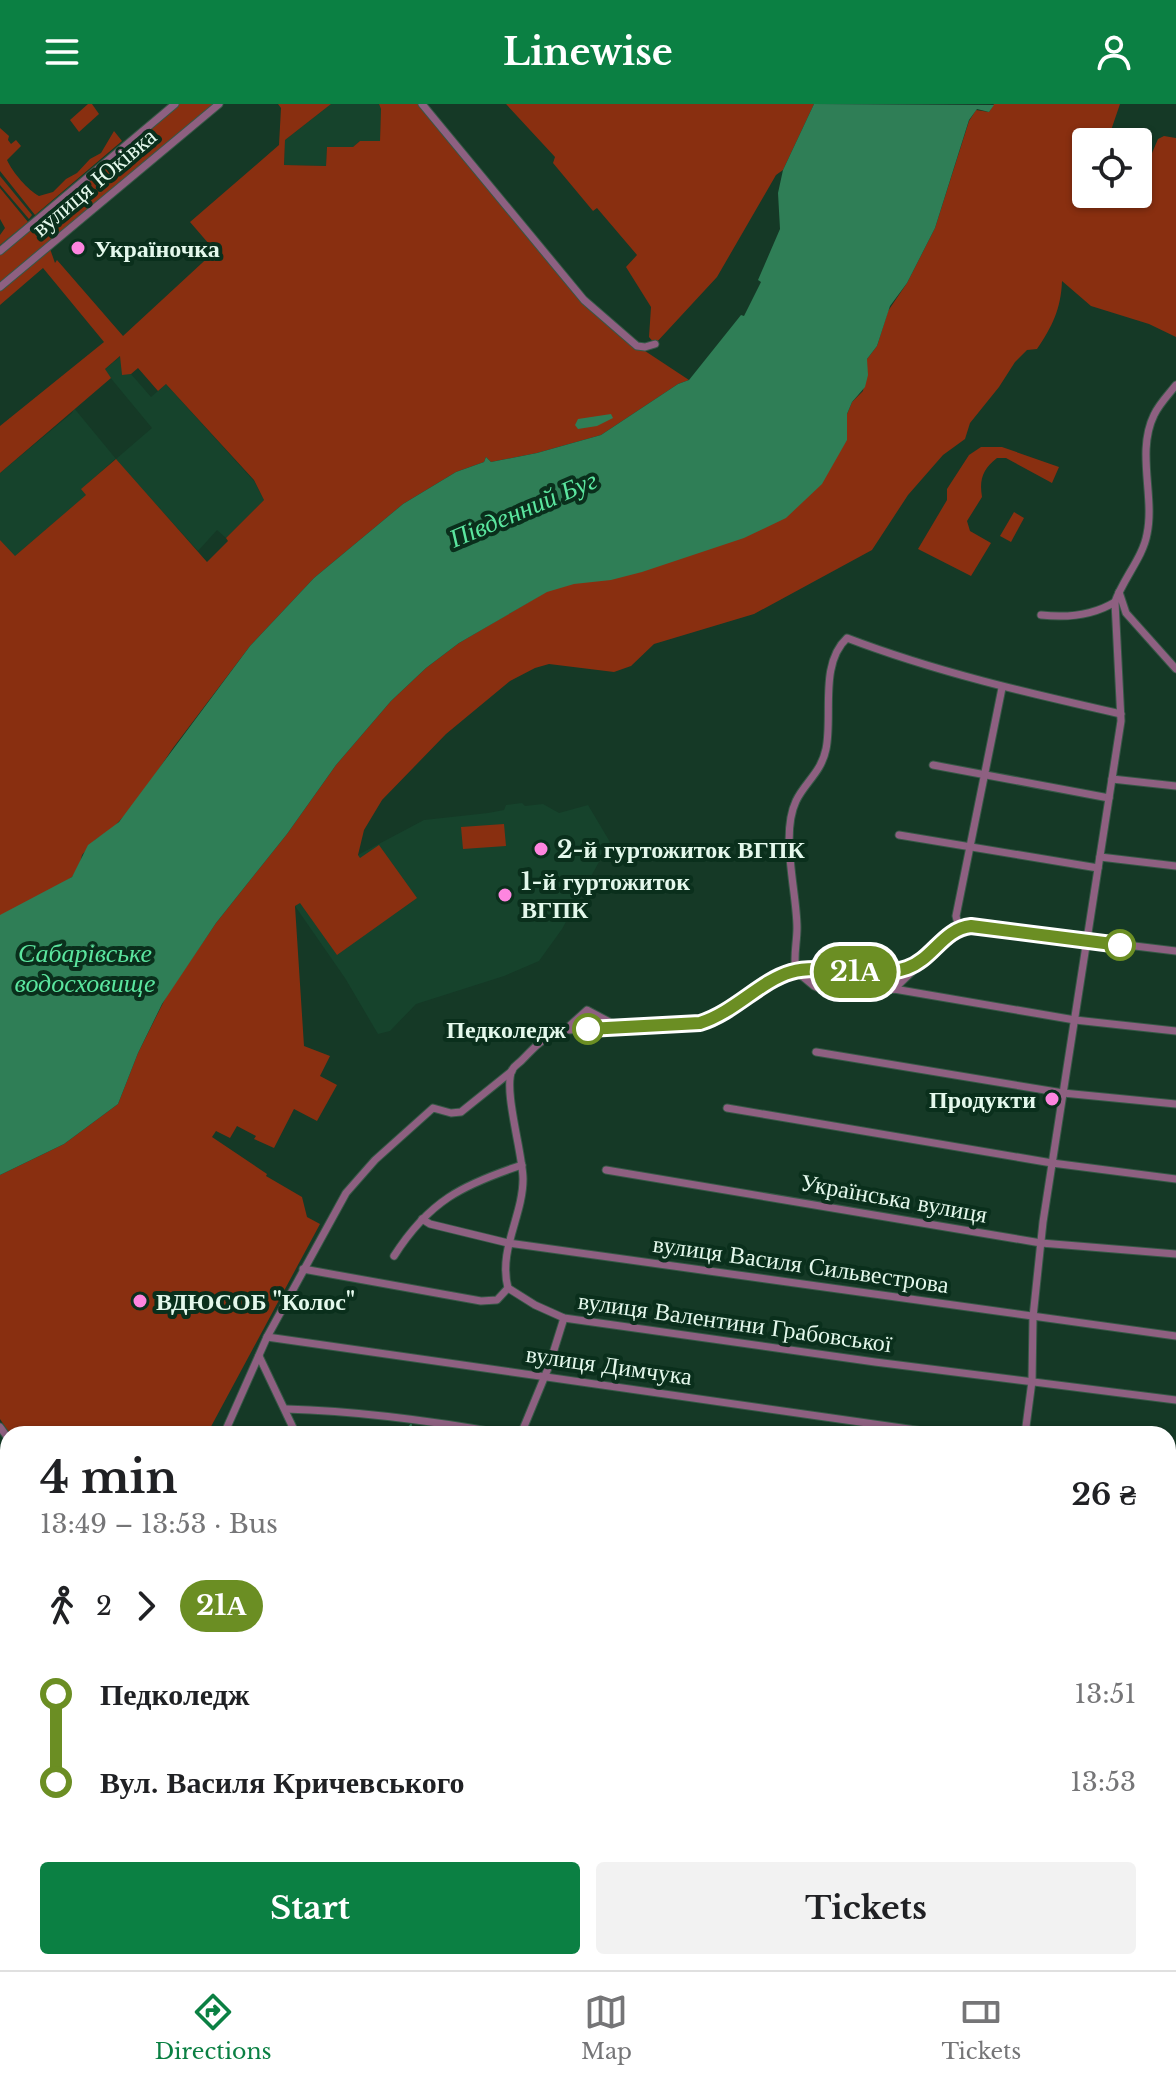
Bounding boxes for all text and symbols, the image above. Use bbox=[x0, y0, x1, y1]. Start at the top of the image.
icon: menu bbox=[40, 30, 84, 74]
text: Linewise bbox=[503, 30, 673, 75]
icon: person bbox=[1092, 30, 1136, 74]
street label: вулиця Юківка bbox=[26, 121, 162, 242]
map controls bbox=[1072, 128, 1152, 208]
button: locate bbox=[1072, 128, 1152, 208]
place label: Україночка bbox=[94, 234, 220, 263]
marker: Україночка bbox=[69, 239, 87, 257]
water label: Південний Буг bbox=[443, 464, 602, 555]
place label: 2-й гуртожиток ВГПК bbox=[557, 835, 805, 864]
marker: 2-й гуртожиток ВГПК bbox=[532, 840, 550, 858]
place label: 1-й гуртожиток ВГПК bbox=[521, 867, 690, 924]
marker: 1-й гуртожиток ВГПК bbox=[496, 886, 514, 904]
unlabelled marker bbox=[1105, 930, 1135, 960]
water label: Сабарівське водосховище bbox=[15, 937, 155, 999]
line badge: 21А bbox=[809, 946, 901, 998]
text: 21А bbox=[830, 954, 880, 989]
marker: Педколедж bbox=[573, 1014, 603, 1044]
place label: Педколедж bbox=[446, 1015, 567, 1044]
place label: Продукти bbox=[929, 1085, 1036, 1114]
marker: Продукти bbox=[1043, 1090, 1061, 1108]
street label: Українська вулиця bbox=[798, 1167, 990, 1229]
street label: вулиця Василя Сильвестрова bbox=[651, 1229, 951, 1299]
street label: вулиця Валентини Грабовської bbox=[576, 1286, 894, 1358]
place label: ВДЮСОБ "Колос" bbox=[156, 1287, 355, 1316]
marker: ВДЮСОБ "Колос" bbox=[131, 1292, 149, 1310]
street label: вулиця Димчука bbox=[524, 1339, 694, 1391]
text: 4 min bbox=[40, 1450, 177, 1505]
text: 26 ₴ bbox=[1072, 1476, 1136, 1513]
text: 13:49 – 13:53 · Bus bbox=[40, 1508, 278, 1540]
icon: walk bbox=[40, 1584, 84, 1628]
icon: forward bbox=[124, 1584, 168, 1628]
text: 21А bbox=[196, 1588, 247, 1623]
text: 2 bbox=[96, 1590, 112, 1622]
text: Педколедж bbox=[100, 1676, 250, 1713]
text: 13:51 bbox=[1075, 1678, 1136, 1710]
text: Вул. Василя Кричевського bbox=[100, 1764, 465, 1801]
text: 13:53 bbox=[1070, 1766, 1136, 1798]
button: Start bbox=[40, 1862, 580, 1954]
button: Tickets bbox=[596, 1862, 1136, 1954]
tab: Directions bbox=[155, 1990, 272, 2065]
tab: Map bbox=[581, 1990, 632, 2065]
tab: Tickets bbox=[941, 1990, 1021, 2065]

